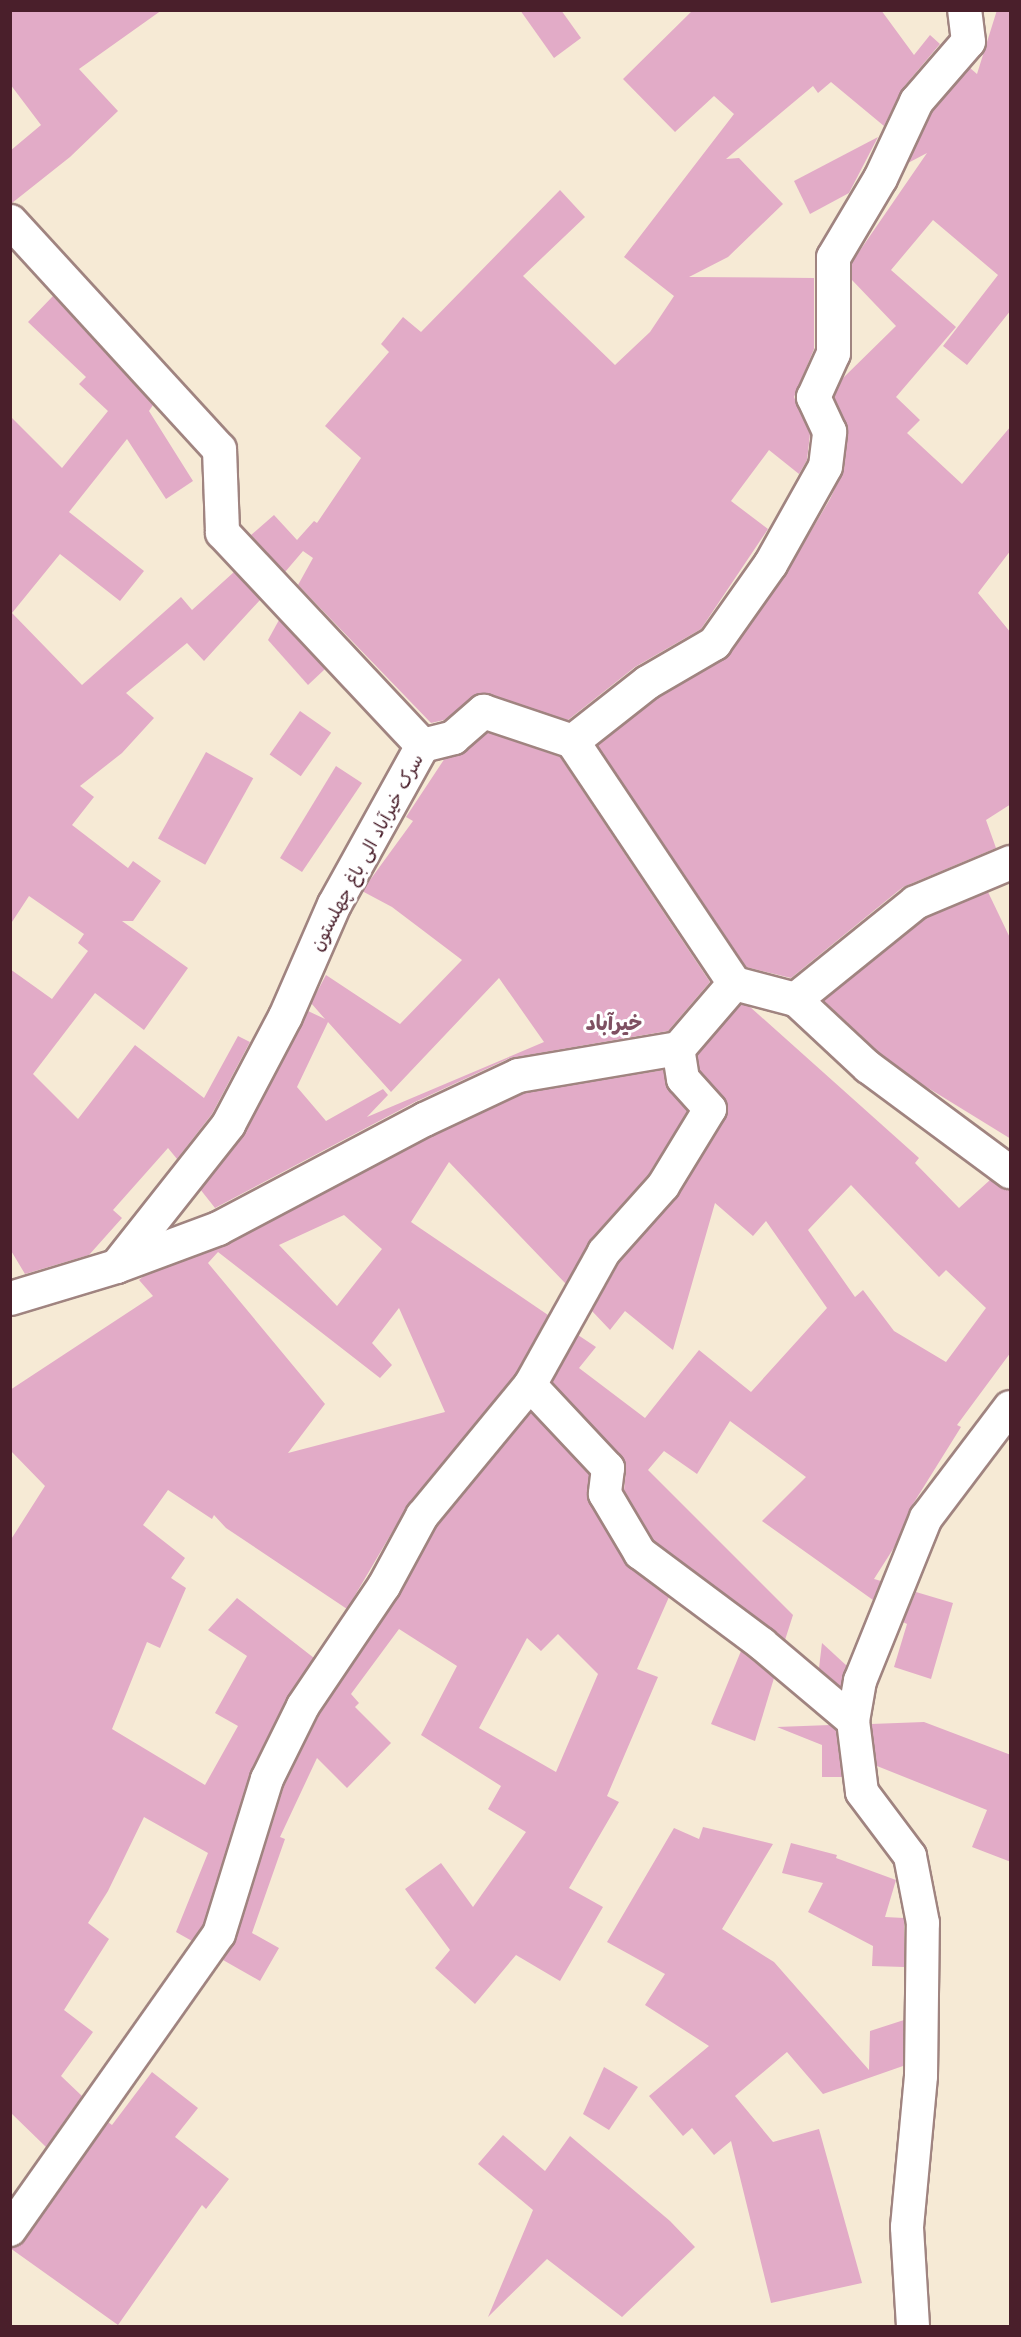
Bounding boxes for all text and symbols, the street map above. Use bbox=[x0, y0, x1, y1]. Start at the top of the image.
street label: سرک خیرآباد الی باغ چهلستون bbox=[305, 750, 427, 954]
district label: خیرآباد bbox=[586, 1009, 642, 1035]

